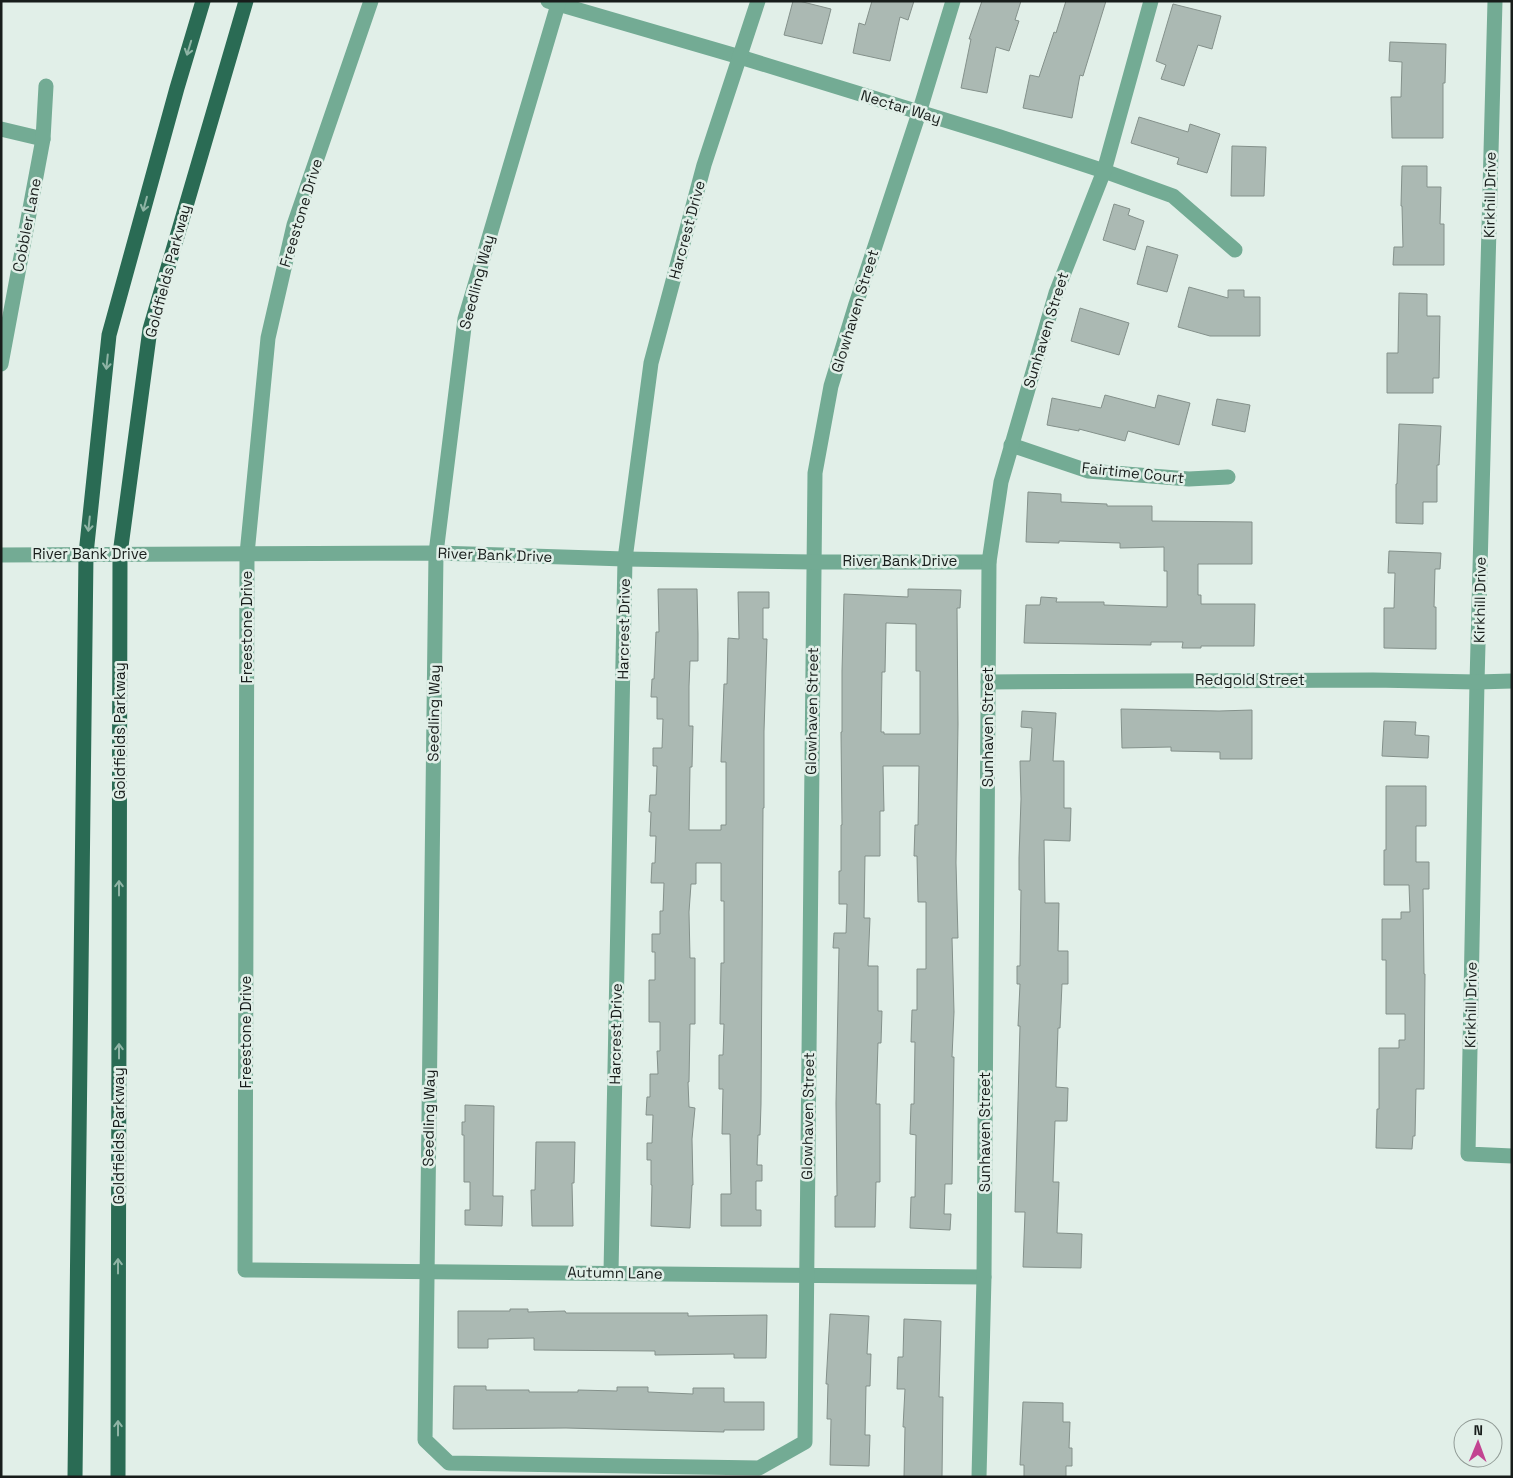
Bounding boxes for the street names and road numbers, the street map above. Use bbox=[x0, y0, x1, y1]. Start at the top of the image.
street label: Nectar Way bbox=[859, 85, 944, 128]
street label: Kirkhill Drive bbox=[1479, 151, 1500, 238]
street label: Freestone Drive bbox=[275, 156, 326, 270]
street label: Cobbler Lane bbox=[8, 176, 45, 273]
street label: Harcrest Drive bbox=[664, 178, 709, 281]
street label: Goldfields Parkway bbox=[141, 202, 194, 340]
street label: Seedling Way bbox=[455, 233, 498, 331]
street label: Glowhaven Street bbox=[827, 247, 882, 375]
street label: Sunhaven Street bbox=[1019, 269, 1072, 390]
street label: Fairtime Court bbox=[1081, 458, 1185, 487]
street label: River Bank Drive bbox=[437, 543, 553, 566]
street label: River Bank Drive bbox=[33, 544, 148, 563]
street label: River Bank Drive bbox=[843, 551, 958, 570]
street label: Kirkhill Drive bbox=[1469, 556, 1490, 643]
street label: Freestone Drive bbox=[237, 571, 256, 683]
street label: Harcrest Drive bbox=[613, 578, 634, 680]
street label: Glowhaven Street bbox=[801, 647, 822, 775]
street label: Goldfields Parkway bbox=[110, 662, 129, 800]
street label: Seedling Way bbox=[423, 664, 444, 762]
street label: Sunhaven Street bbox=[978, 667, 997, 787]
street label: Redgold Street bbox=[1195, 670, 1305, 689]
street label: Kirkhill Drive bbox=[1460, 961, 1481, 1048]
street label: Freestone Drive bbox=[236, 976, 255, 1088]
street label: Harcrest Drive bbox=[605, 983, 626, 1085]
street label: Glowhaven Street bbox=[797, 1052, 818, 1180]
street label: Goldfields Parkway bbox=[109, 1067, 128, 1205]
street label: Seedling Way bbox=[418, 1069, 439, 1167]
street label: Sunhaven Street bbox=[975, 1072, 994, 1192]
street label: Autumn Lane bbox=[567, 1262, 663, 1283]

